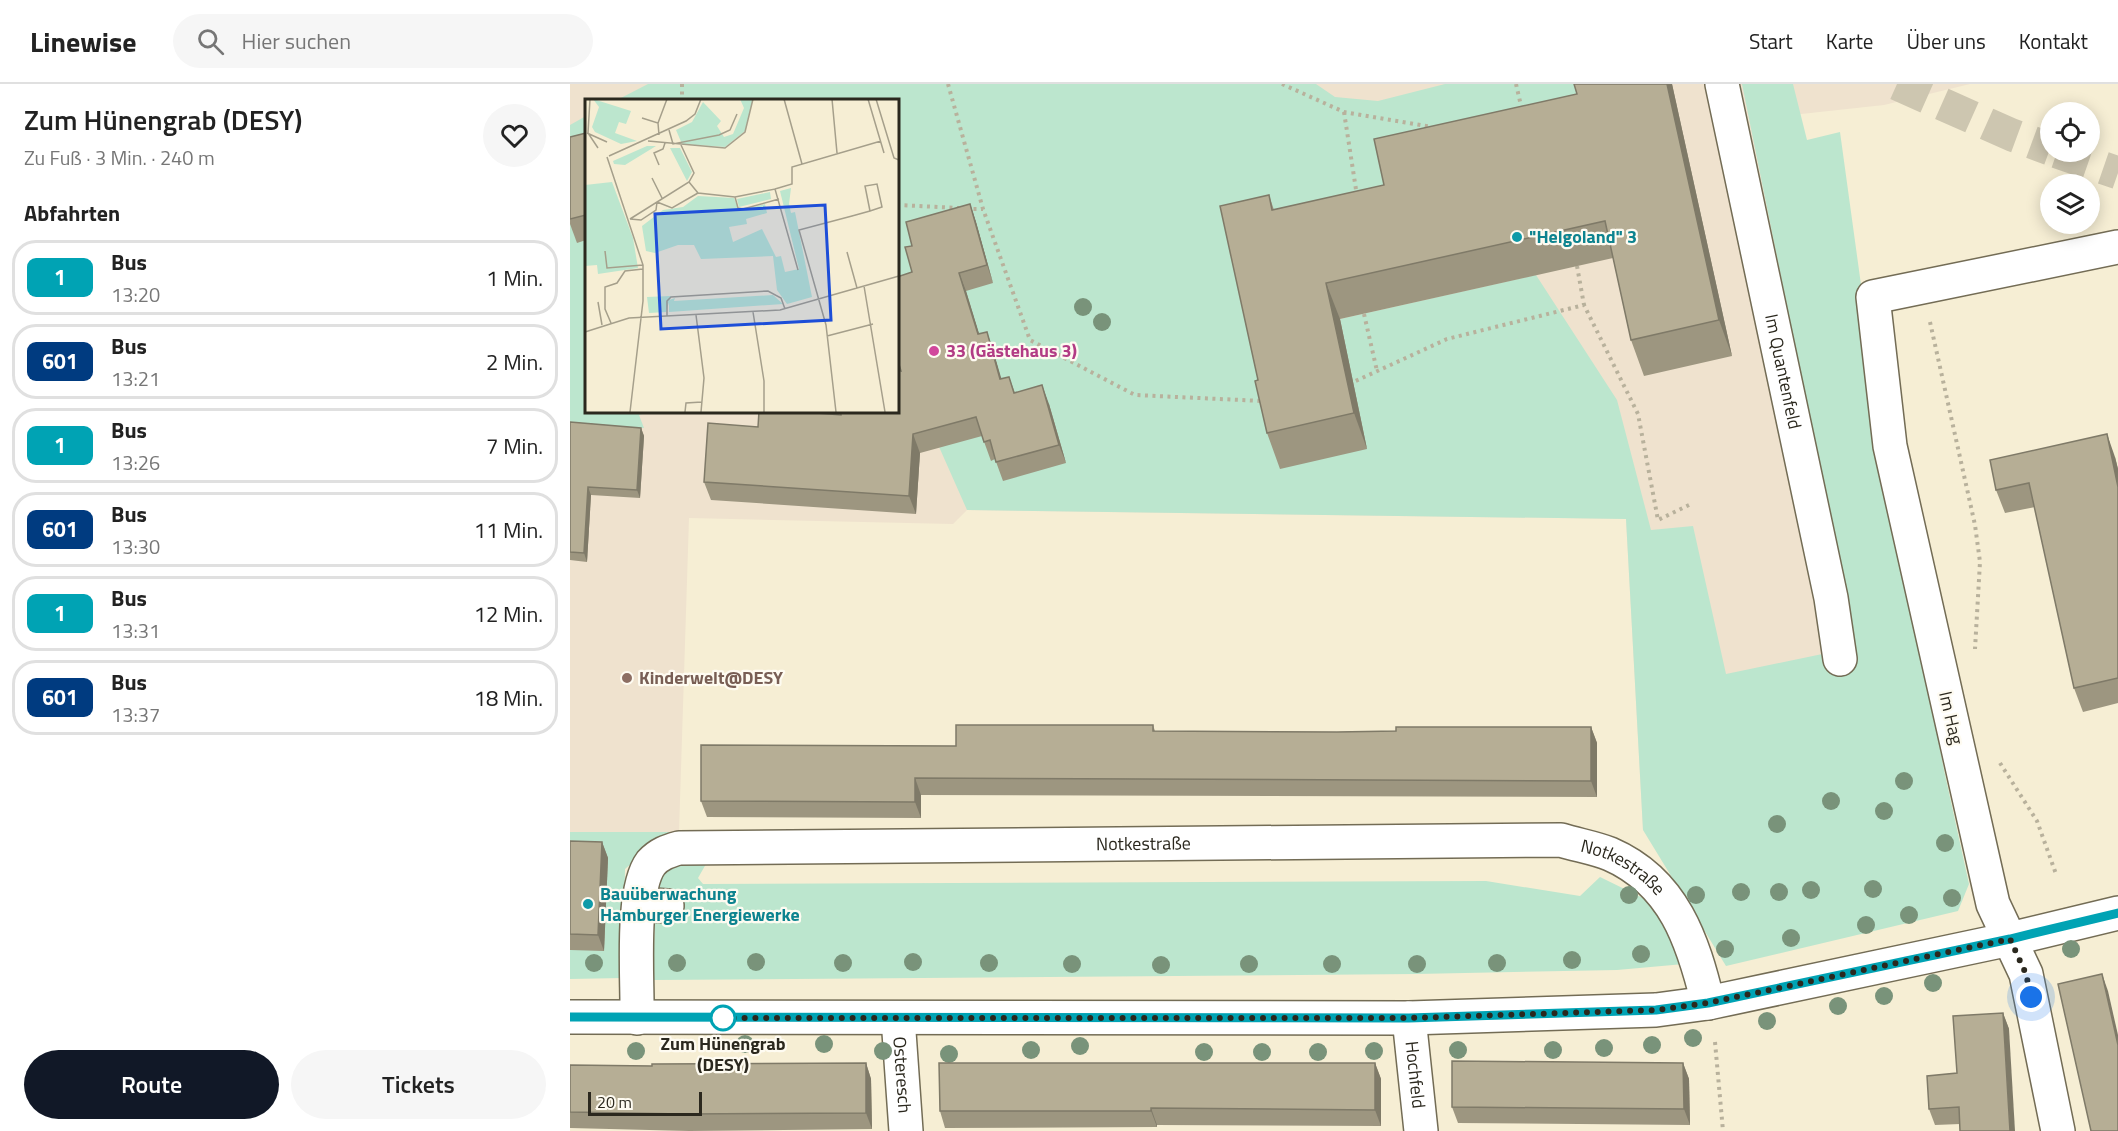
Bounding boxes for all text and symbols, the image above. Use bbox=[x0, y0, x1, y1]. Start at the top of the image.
search box bbox=[173, 14, 593, 68]
text: Linewise bbox=[30, 20, 137, 63]
text: Hier suchen bbox=[242, 24, 351, 58]
icon: search bbox=[194, 25, 227, 58]
text: Start bbox=[1749, 25, 1793, 57]
text: Karte bbox=[1826, 25, 1873, 57]
text: Über uns bbox=[1906, 25, 1986, 57]
text: Kontakt bbox=[2019, 25, 2088, 57]
text: Zum Hünengrab (DESY) bbox=[24, 98, 302, 141]
inset map bbox=[585, 99, 898, 412]
map controls bbox=[2040, 102, 2100, 234]
button: locate bbox=[2040, 102, 2100, 162]
button: heart bbox=[483, 104, 546, 167]
text: Zu Fuß · 3 Min. · 240 m bbox=[24, 142, 215, 173]
button: layers bbox=[2040, 174, 2100, 234]
text: Abfahrten bbox=[24, 196, 120, 230]
place label: "Helgoland" 3 bbox=[1529, 223, 1637, 250]
marker: "Helgoland" 3 bbox=[1510, 230, 1524, 244]
text: Bus bbox=[111, 245, 147, 279]
text: 1 bbox=[54, 261, 66, 293]
text: 1 Min. bbox=[486, 261, 543, 295]
text: 13:20 bbox=[111, 279, 160, 310]
street label: Im Quantenfeld bbox=[1758, 311, 1809, 432]
text: Bus bbox=[111, 329, 147, 363]
place label: 33 (Gästehaus 3) bbox=[946, 337, 1077, 364]
marker: 33 (Gästehaus 3) bbox=[927, 344, 941, 358]
text: 601 bbox=[42, 345, 78, 377]
text: 2 Min. bbox=[486, 345, 543, 379]
text: 13:21 bbox=[111, 363, 160, 394]
text: Bus bbox=[111, 413, 147, 447]
text: 1 bbox=[54, 429, 66, 461]
text: 7 Min. bbox=[486, 429, 543, 463]
text: 13:26 bbox=[111, 447, 160, 478]
text: Bus bbox=[111, 497, 147, 531]
text: 601 bbox=[42, 513, 78, 545]
text: 11 Min. bbox=[474, 513, 543, 547]
text: 13:30 bbox=[111, 531, 160, 562]
text: Bus bbox=[111, 581, 147, 615]
text: 1 bbox=[54, 597, 66, 629]
text: 12 Min. bbox=[474, 597, 543, 631]
text: 13:31 bbox=[111, 615, 160, 646]
place label: Kinderwelt@DESY bbox=[639, 664, 784, 691]
text: Bus bbox=[111, 665, 147, 699]
marker: Kinderwelt@DESY bbox=[620, 671, 634, 685]
text: 601 bbox=[42, 681, 78, 713]
text: 18 Min. bbox=[474, 681, 543, 715]
street label: Im Hag bbox=[1932, 689, 1971, 747]
text: 13:37 bbox=[111, 699, 160, 730]
street label: Notkestraße bbox=[1096, 829, 1191, 857]
street label: Notkestraße bbox=[1578, 832, 1672, 901]
place label: Bauüberwachung Hamburger Energiewerke bbox=[600, 880, 800, 928]
marker: Bauüberwachung Hamburger Energiewerke bbox=[581, 897, 595, 911]
your location bbox=[2016, 982, 2046, 1012]
marker: Zum Hünengrab (DESY) bbox=[710, 1005, 736, 1031]
place label: Zum Hünengrab (DESY) bbox=[661, 1030, 786, 1078]
street label: Osteresch bbox=[886, 1036, 919, 1114]
street label: Hochfeld bbox=[1399, 1040, 1433, 1110]
button: Route bbox=[24, 1050, 279, 1119]
button: Tickets bbox=[291, 1050, 546, 1119]
scale bar bbox=[588, 1089, 702, 1116]
text: 20 m bbox=[597, 1090, 632, 1114]

